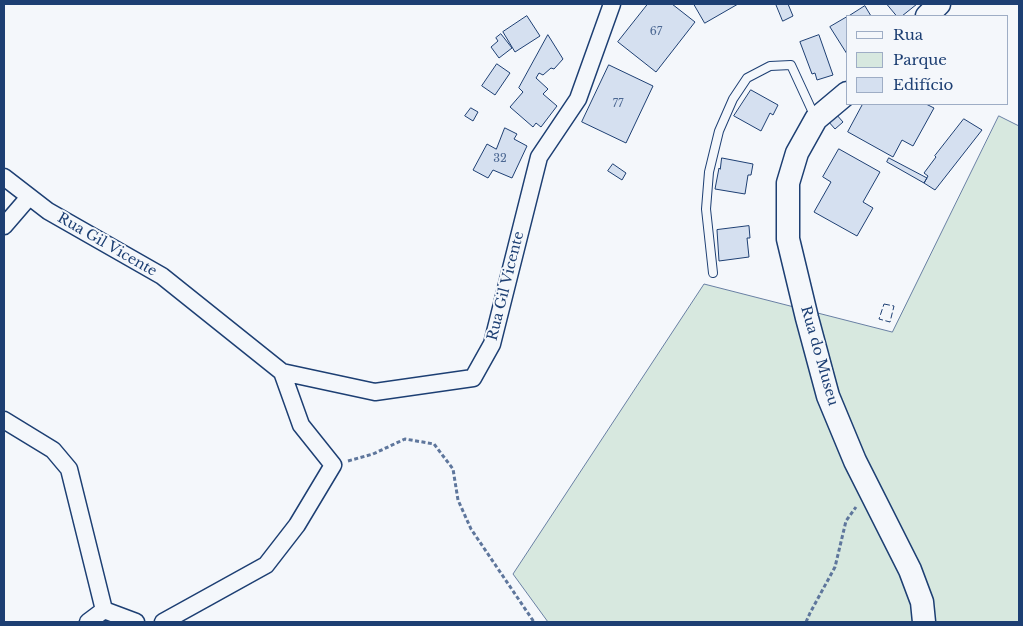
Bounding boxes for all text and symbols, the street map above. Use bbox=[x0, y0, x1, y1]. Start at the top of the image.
legend bbox=[846, 15, 1008, 105]
house number: 67 bbox=[650, 25, 662, 39]
text: Rua bbox=[893, 25, 923, 44]
text: Parque bbox=[893, 50, 947, 69]
text: Edifício bbox=[893, 75, 953, 94]
house number: 77 bbox=[612, 97, 624, 111]
house number: 32 bbox=[493, 152, 507, 166]
street label: Rua Gil Vicente bbox=[54, 210, 160, 280]
street label: Rua Gil Vicente bbox=[484, 230, 528, 342]
street label: Rua do Museu bbox=[797, 304, 841, 408]

